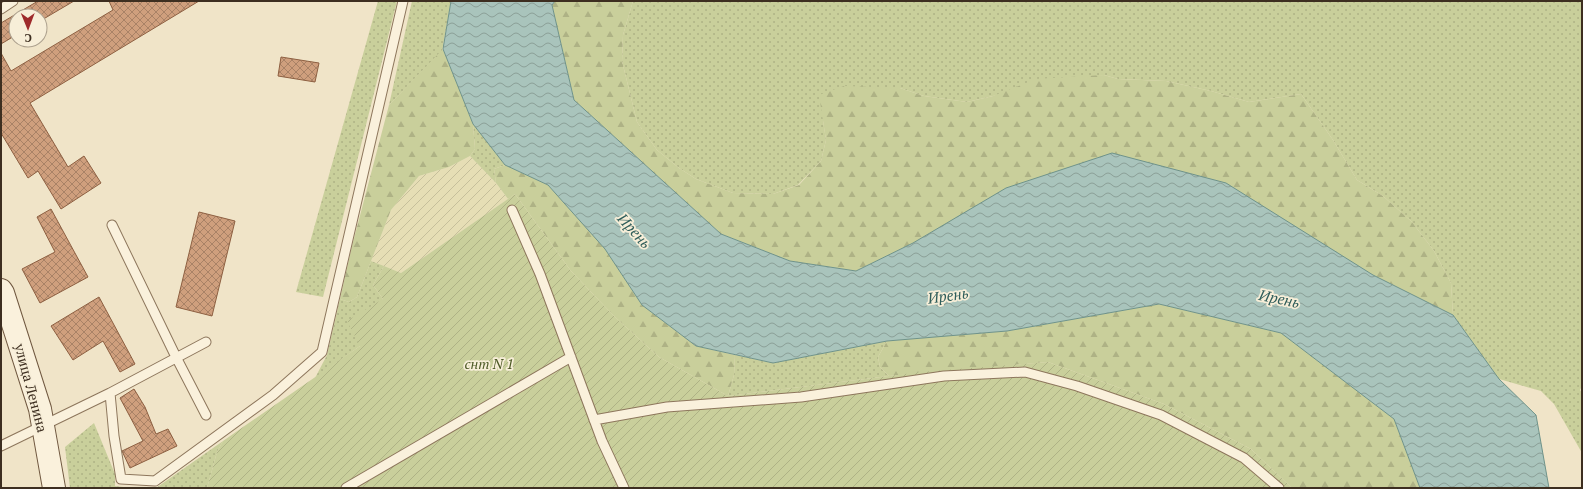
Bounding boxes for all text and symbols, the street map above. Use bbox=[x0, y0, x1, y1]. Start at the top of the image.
north arrow bbox=[8, 8, 48, 48]
text: С bbox=[24, 31, 32, 45]
water label: Ирень bbox=[613, 208, 656, 252]
water label: Ирень bbox=[925, 282, 970, 308]
water label: Ирень bbox=[1256, 284, 1302, 312]
street label: улица Ленина bbox=[10, 341, 52, 434]
park label: снт N 1 bbox=[464, 354, 514, 373]

